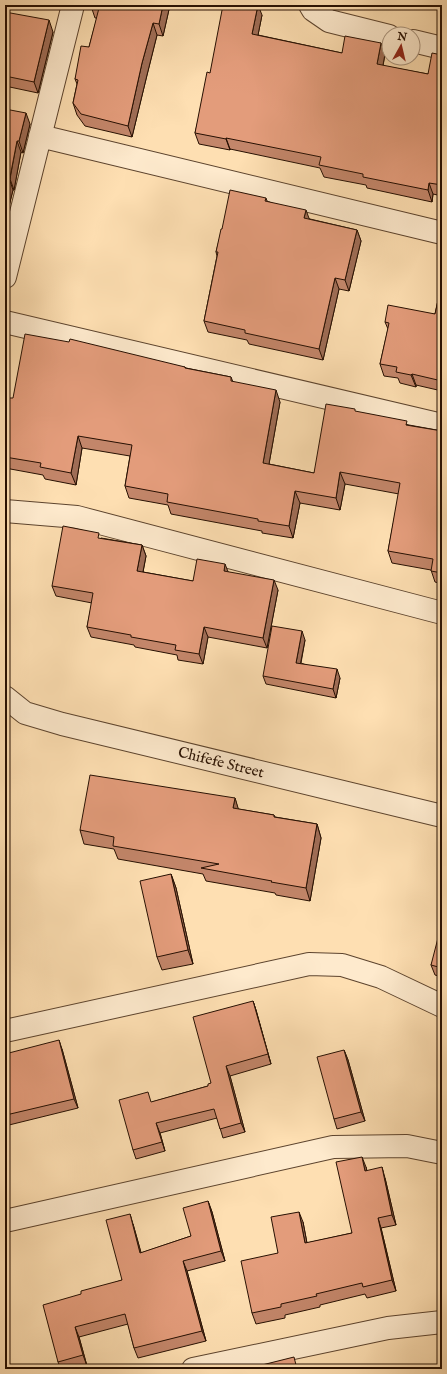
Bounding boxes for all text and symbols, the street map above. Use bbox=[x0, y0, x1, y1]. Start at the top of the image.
north arrow bbox=[381, 26, 421, 66]
text: N bbox=[396, 29, 408, 45]
street label: Chifefe Street bbox=[176, 743, 266, 782]

